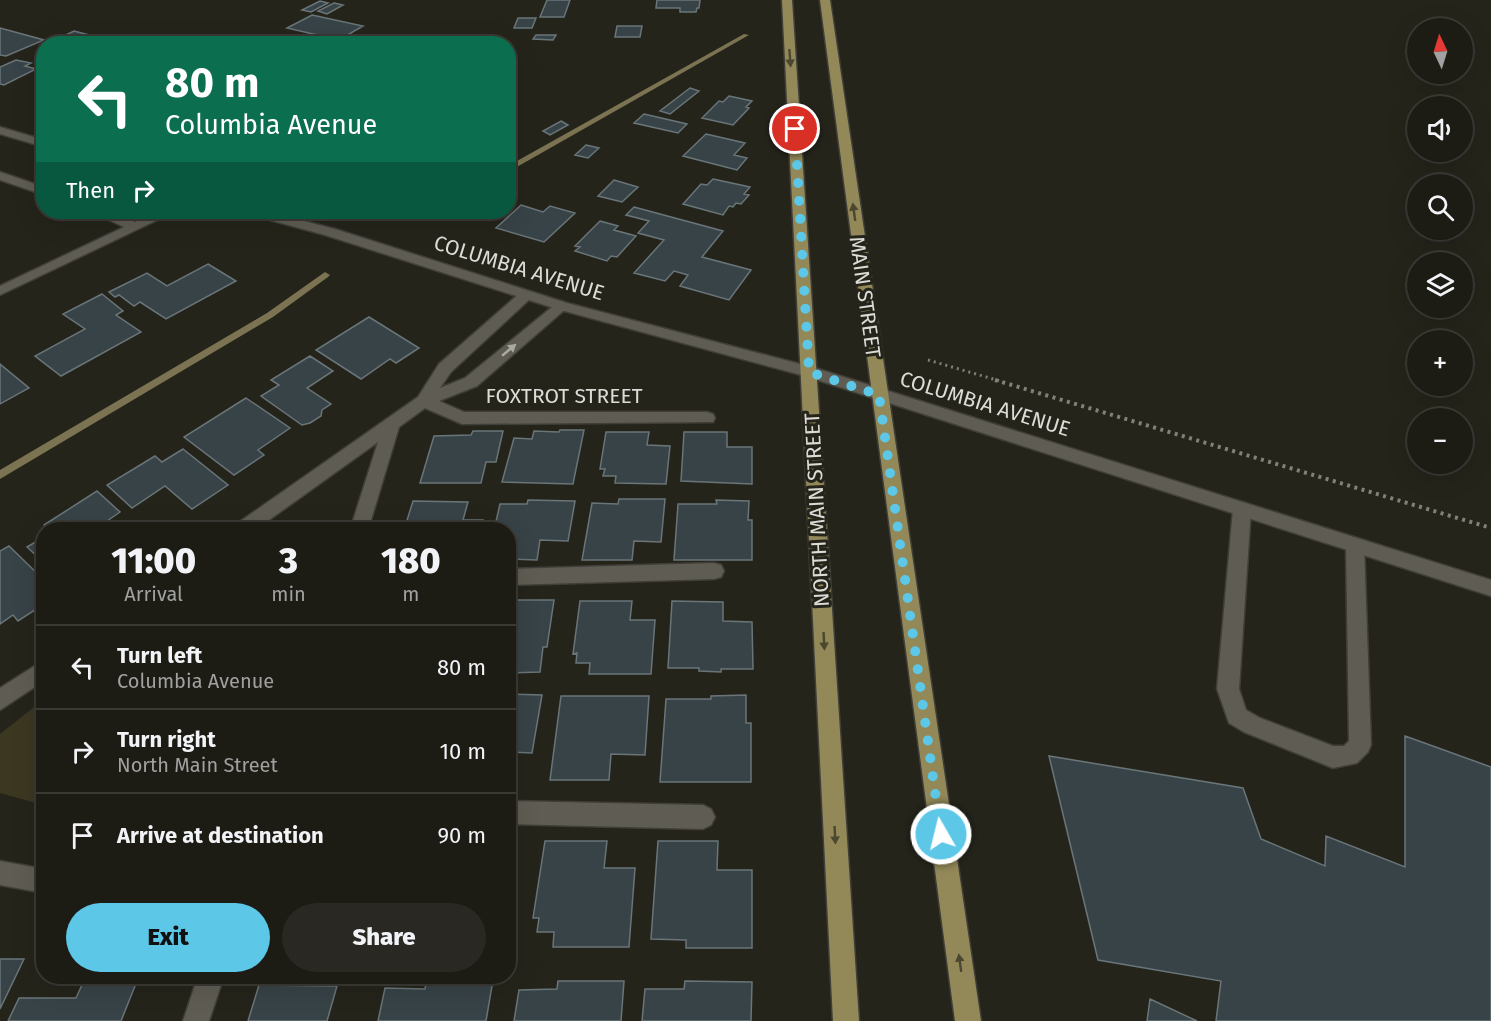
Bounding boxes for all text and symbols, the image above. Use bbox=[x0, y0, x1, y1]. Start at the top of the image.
north arrow bbox=[1407, 18, 1473, 84]
map controls bbox=[1407, 18, 1473, 474]
one-way arrow bbox=[786, 49, 795, 68]
text: 80 m bbox=[165, 58, 259, 108]
icon: left bbox=[66, 60, 144, 138]
button: sound bbox=[1407, 96, 1473, 162]
pin bbox=[769, 103, 820, 154]
text: Columbia Avenue bbox=[165, 109, 377, 141]
icon: arrive bbox=[778, 112, 811, 145]
icon: right bbox=[127, 174, 160, 207]
button: search bbox=[1407, 174, 1473, 240]
text: Then bbox=[66, 177, 115, 204]
one-way arrow bbox=[849, 202, 858, 221]
street label: COLUMBIA AVENUE bbox=[431, 230, 607, 306]
street label: MAIN STREET bbox=[844, 235, 886, 360]
button: layers bbox=[1407, 252, 1473, 318]
button: + bbox=[1407, 330, 1473, 396]
one-way arrow bbox=[502, 344, 517, 356]
street label: COLUMBIA AVENUE bbox=[897, 366, 1073, 442]
street label: FOXTROT STREET bbox=[486, 383, 643, 409]
button: − bbox=[1407, 408, 1473, 474]
street label: NORTH MAIN STREET bbox=[799, 412, 835, 608]
text: 11:00 bbox=[111, 539, 196, 583]
text: 3 bbox=[279, 539, 298, 583]
text: 180 bbox=[381, 539, 441, 583]
text: Arrival bbox=[124, 582, 183, 606]
text: min bbox=[271, 582, 306, 606]
text: m bbox=[402, 582, 419, 606]
one-way arrow bbox=[820, 631, 829, 650]
text: Turn left bbox=[117, 642, 202, 669]
icon: left bbox=[66, 651, 99, 684]
text: 80 m bbox=[437, 654, 486, 681]
text: Columbia Avenue bbox=[117, 669, 274, 693]
text: Turn right bbox=[117, 726, 216, 753]
icon: right bbox=[66, 735, 99, 768]
text: 10 m bbox=[440, 738, 486, 765]
text: North Main Street bbox=[117, 753, 278, 777]
position arrow bbox=[909, 802, 973, 866]
icon: arrive bbox=[66, 819, 99, 852]
text: Arrive at destination bbox=[117, 822, 324, 849]
text: 90 m bbox=[437, 822, 486, 849]
one-way arrow bbox=[831, 826, 840, 845]
button: Exit bbox=[66, 903, 270, 972]
button: Share bbox=[282, 903, 486, 972]
one-way arrow bbox=[955, 953, 964, 972]

